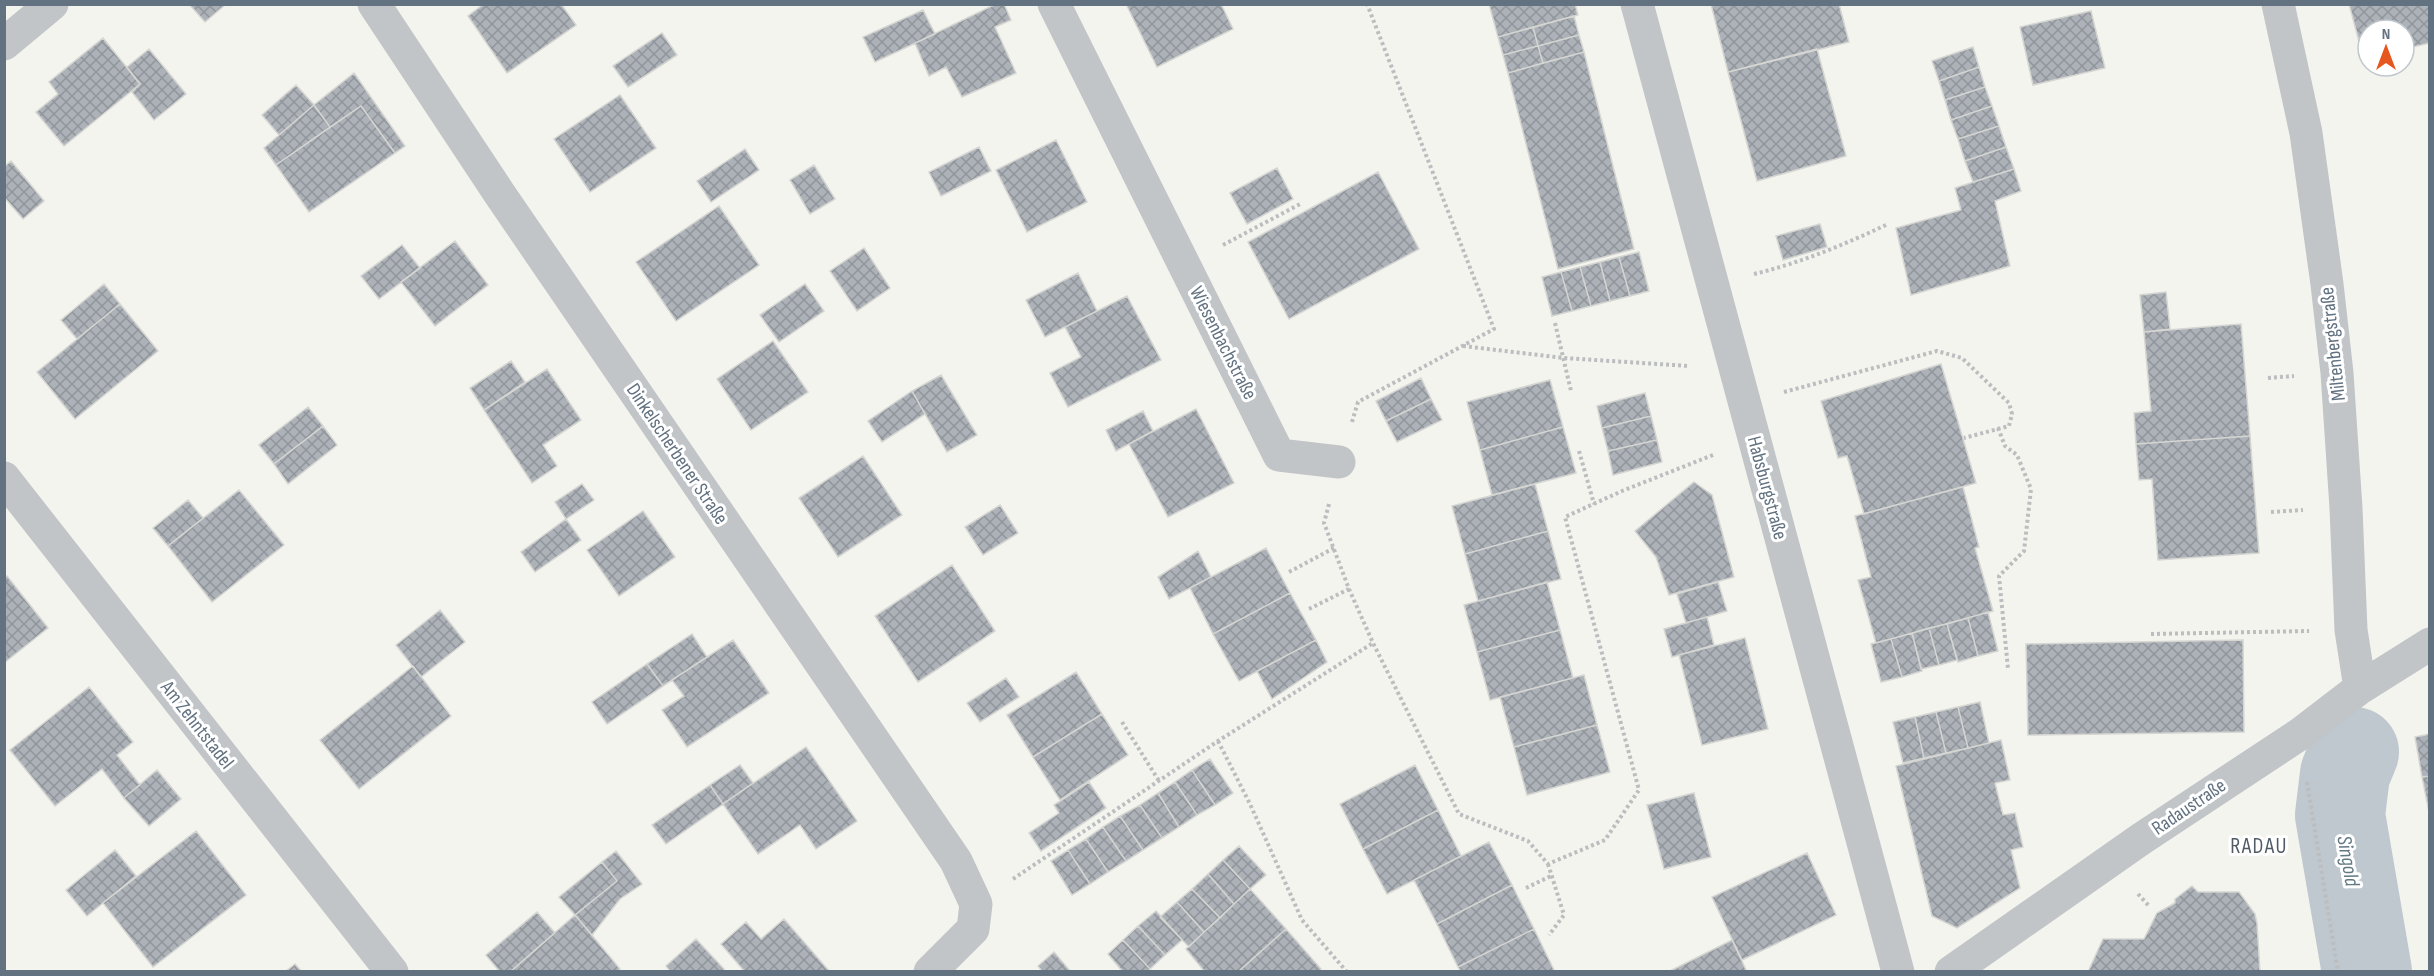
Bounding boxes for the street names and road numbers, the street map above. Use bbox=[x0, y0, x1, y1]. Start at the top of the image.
street label: Wiesenbachstraße bbox=[1184, 282, 1262, 404]
street label: Miltenbergstraße bbox=[2315, 286, 2351, 402]
street label: Dinkelscherbener Straße bbox=[621, 379, 733, 529]
street label: Habsburgstraße bbox=[1742, 434, 1792, 542]
street label: Am Zehntstadel bbox=[155, 675, 239, 774]
street label: Radaustraße bbox=[2148, 774, 2230, 840]

